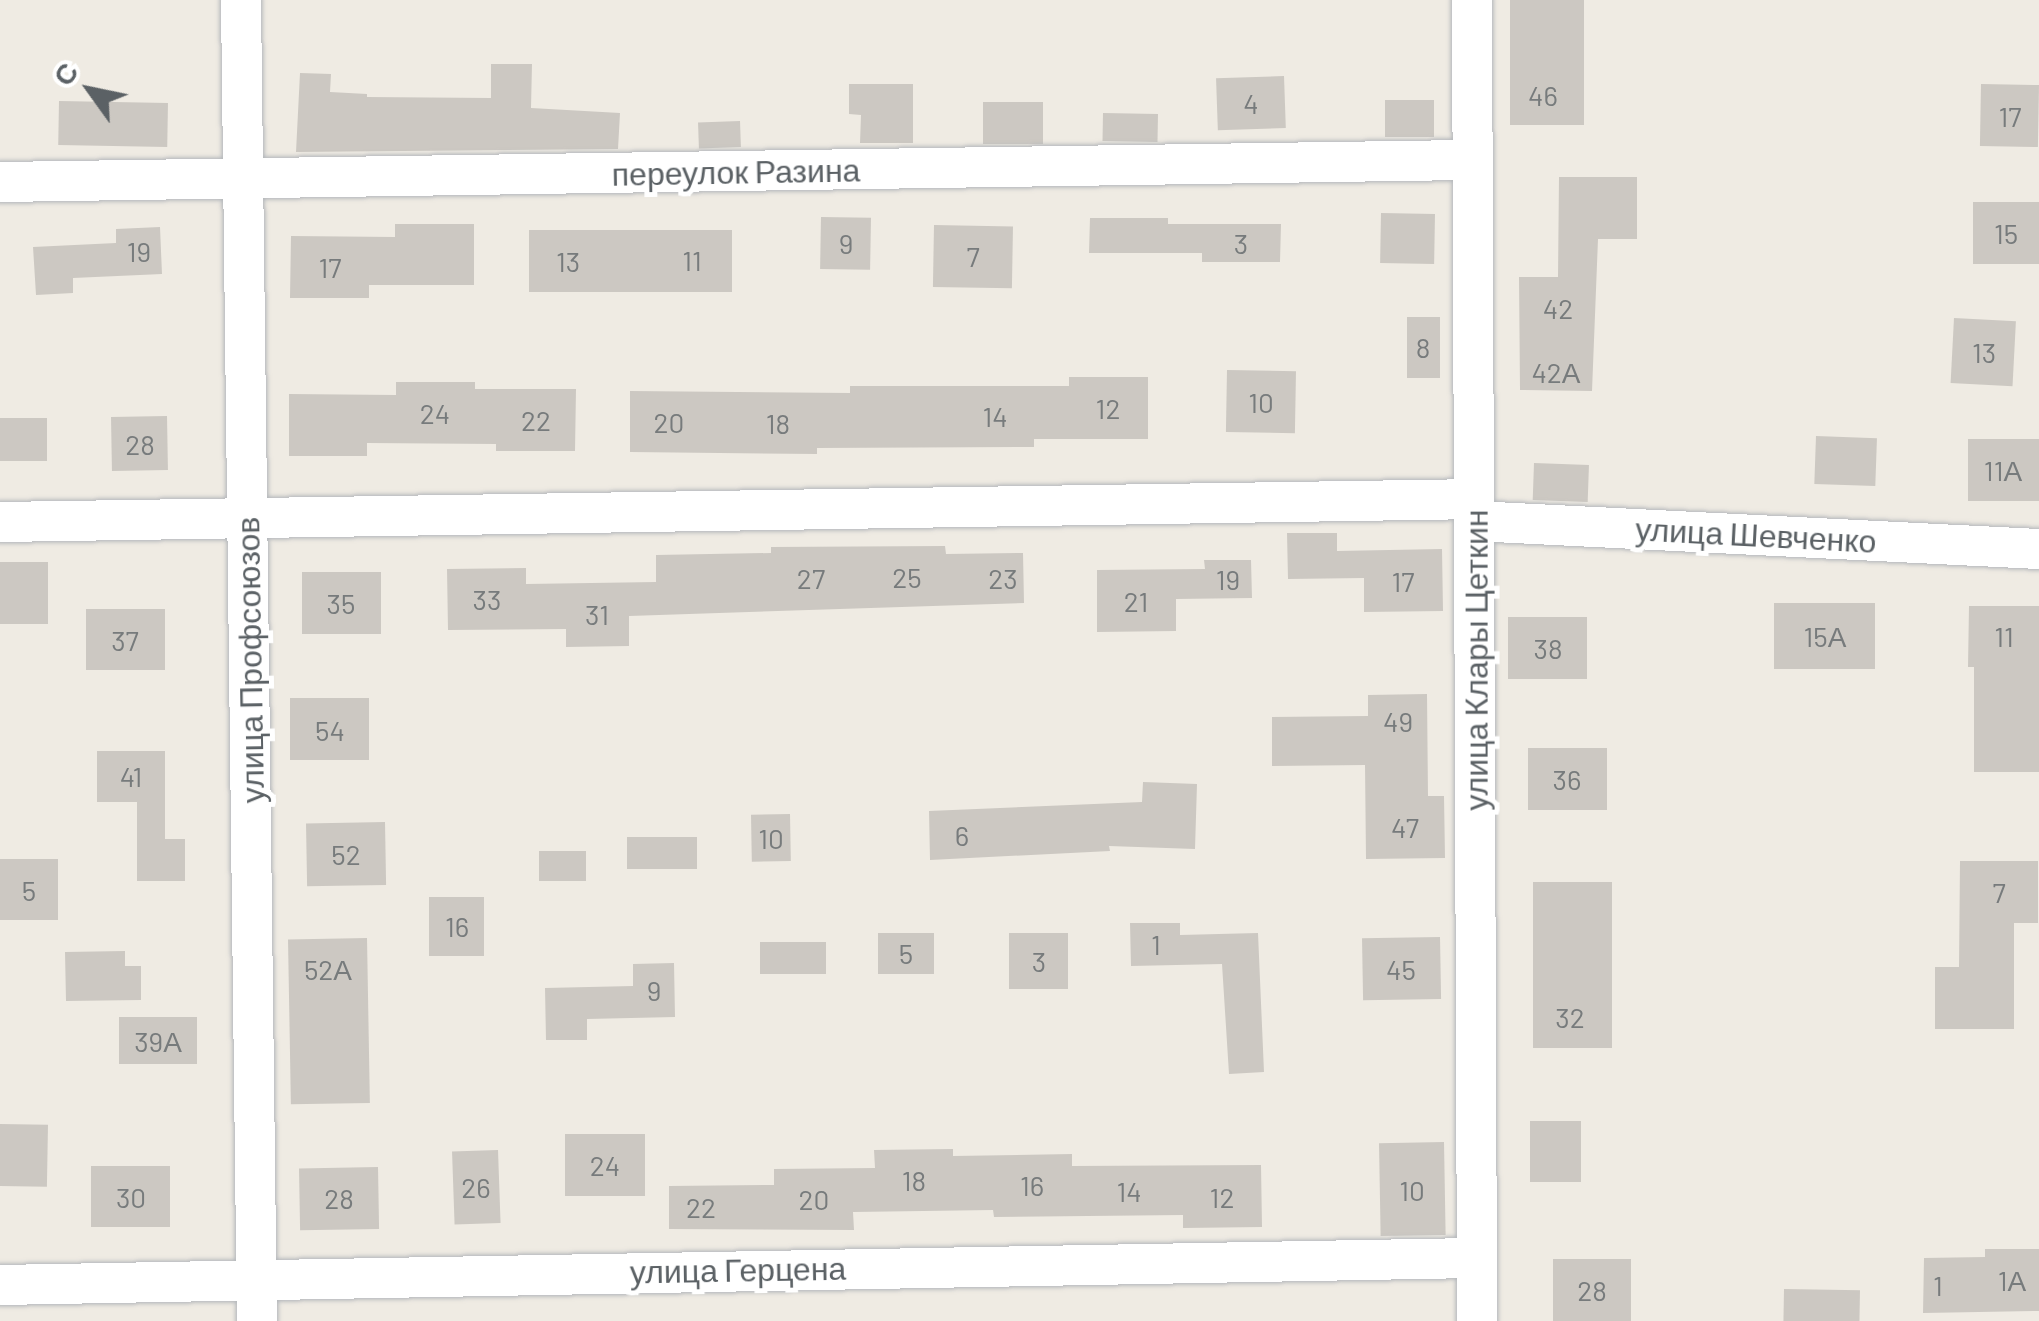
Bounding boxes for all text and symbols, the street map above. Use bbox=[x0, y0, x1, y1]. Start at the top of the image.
north arrow bbox=[40, 40, 140, 140]
text: С bbox=[45, 56, 85, 91]
house number: 46 bbox=[1528, 78, 1558, 112]
house number: 4 bbox=[1243, 86, 1259, 120]
house number: 17 bbox=[1998, 99, 2022, 133]
street label: переулок Разина bbox=[611, 150, 861, 192]
house number: 15 bbox=[1994, 216, 2018, 250]
house number: 9 bbox=[839, 226, 853, 260]
house number: 3 bbox=[1234, 226, 1248, 260]
house number: 19 bbox=[127, 234, 151, 268]
house number: 7 bbox=[966, 239, 980, 273]
house number: 11 bbox=[682, 243, 702, 277]
house number: 13 bbox=[556, 244, 580, 278]
house number: 17 bbox=[318, 250, 342, 284]
house number: 42 bbox=[1543, 291, 1573, 325]
house number: 8 bbox=[1416, 330, 1430, 364]
house number: 13 bbox=[1972, 335, 1996, 369]
house number: 42А bbox=[1531, 355, 1581, 389]
house number: 10 bbox=[1248, 385, 1274, 419]
house number: 12 bbox=[1096, 391, 1120, 425]
house number: 24 bbox=[420, 396, 450, 430]
house number: 14 bbox=[982, 399, 1008, 433]
house number: 22 bbox=[521, 403, 551, 437]
house number: 20 bbox=[654, 405, 684, 439]
house number: 18 bbox=[766, 406, 790, 440]
house number: 28 bbox=[125, 427, 155, 461]
house number: 11А bbox=[1984, 453, 2022, 487]
street label: улица Клары Цеткин bbox=[1456, 509, 1494, 811]
street label: улица Шевченко bbox=[1634, 509, 1878, 559]
street label: улица Профсоюзов bbox=[227, 516, 271, 804]
house number: 25 bbox=[892, 560, 922, 594]
house number: 27 bbox=[797, 561, 825, 595]
house number: 23 bbox=[988, 561, 1018, 595]
house number: 19 bbox=[1216, 562, 1240, 596]
house number: 17 bbox=[1391, 564, 1415, 598]
house number: 33 bbox=[473, 582, 501, 616]
house number: 21 bbox=[1124, 584, 1148, 618]
house number: 35 bbox=[327, 586, 355, 620]
house number: 31 bbox=[585, 597, 609, 631]
house number: 15А bbox=[1804, 619, 1846, 653]
house number: 11 bbox=[1994, 619, 2014, 653]
house number: 37 bbox=[111, 623, 139, 657]
house number: 38 bbox=[1533, 631, 1563, 665]
house number: 49 bbox=[1383, 704, 1413, 738]
house number: 54 bbox=[315, 713, 345, 747]
house number: 41 bbox=[120, 759, 142, 793]
house number: 36 bbox=[1553, 762, 1581, 796]
house number: 47 bbox=[1391, 810, 1419, 844]
house number: 6 bbox=[955, 818, 969, 852]
house number: 10 bbox=[758, 821, 784, 855]
house number: 52 bbox=[331, 837, 361, 871]
house number: 5 bbox=[22, 873, 36, 907]
house number: 7 bbox=[1992, 875, 2006, 909]
house number: 16 bbox=[445, 909, 469, 943]
house number: 1 bbox=[1151, 927, 1161, 961]
house number: 5 bbox=[899, 936, 913, 970]
house number: 3 bbox=[1032, 944, 1046, 978]
house number: 52А bbox=[304, 952, 352, 986]
house number: 45 bbox=[1386, 952, 1416, 986]
house number: 9 bbox=[647, 973, 661, 1007]
house number: 32 bbox=[1555, 1000, 1585, 1034]
house number: 39А bbox=[134, 1024, 182, 1058]
house number: 24 bbox=[590, 1148, 620, 1182]
house number: 18 bbox=[902, 1163, 926, 1197]
house number: 16 bbox=[1020, 1168, 1044, 1202]
house number: 26 bbox=[461, 1170, 491, 1204]
house number: 10 bbox=[1399, 1173, 1425, 1207]
house number: 14 bbox=[1116, 1174, 1142, 1208]
house number: 30 bbox=[116, 1180, 146, 1214]
house number: 12 bbox=[1210, 1180, 1234, 1214]
house number: 28 bbox=[324, 1181, 354, 1215]
house number: 20 bbox=[799, 1182, 829, 1216]
house number: 22 bbox=[686, 1190, 716, 1224]
street label: улица Герцена bbox=[629, 1248, 847, 1290]
house number: 1А bbox=[1998, 1263, 2026, 1297]
house number: 1 bbox=[1933, 1268, 1943, 1302]
house number: 28 bbox=[1577, 1273, 1607, 1307]

